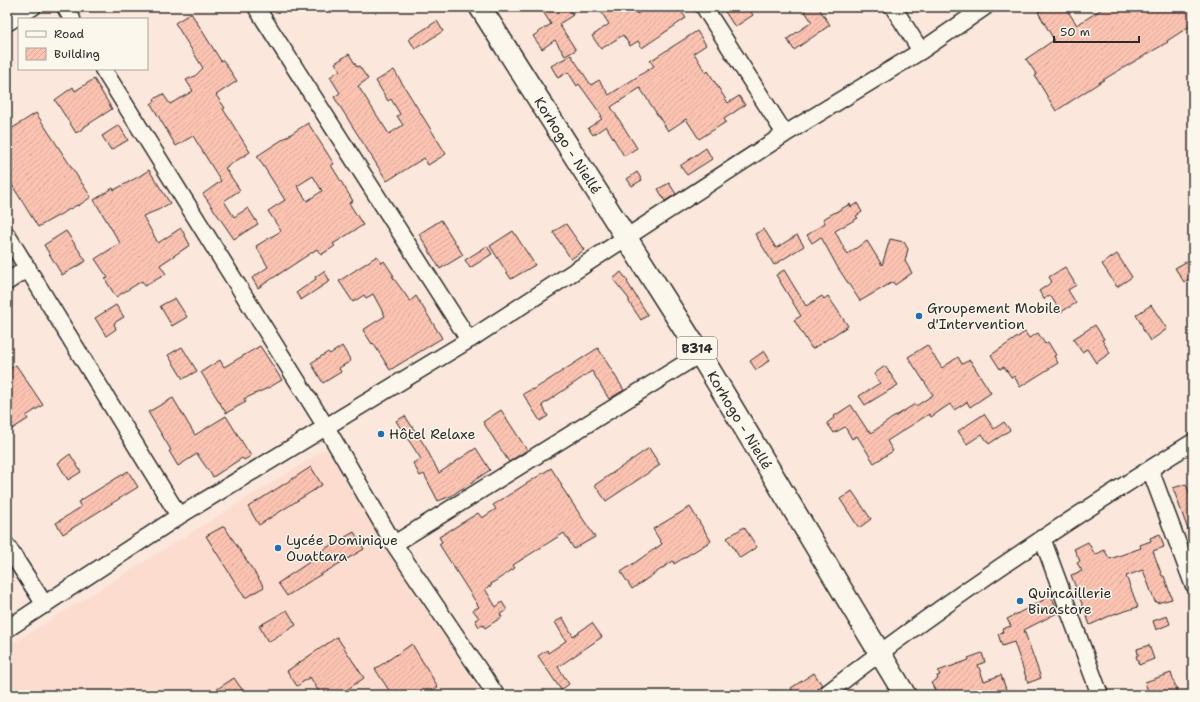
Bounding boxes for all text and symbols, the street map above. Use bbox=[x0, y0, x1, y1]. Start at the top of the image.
legend bbox=[18, 18, 148, 70]
scale bar bbox=[1054, 18, 1139, 44]
text: 50 m bbox=[1060, 24, 1090, 40]
text: Road bbox=[54, 26, 85, 42]
text: Building bbox=[54, 46, 100, 62]
street label: Korhogo - Niellé bbox=[530, 94, 605, 197]
place label: Groupement Mobile d'Intervention bbox=[927, 299, 1061, 333]
marker: Groupement Mobile d'Intervention bbox=[914, 311, 924, 321]
road number: B314 bbox=[677, 337, 717, 359]
street label: Korhogo - Niellé bbox=[703, 368, 776, 473]
place label: Hôtel Relaxe bbox=[389, 425, 475, 443]
marker: Hôtel Relaxe bbox=[376, 429, 386, 439]
place label: Lycée Dominique Ouattara bbox=[286, 531, 398, 565]
marker: Lycée Dominique Ouattara bbox=[273, 543, 283, 553]
place label: Quincaillerie Binastore bbox=[1028, 584, 1112, 618]
marker: Quincaillerie Binastore bbox=[1015, 596, 1025, 606]

